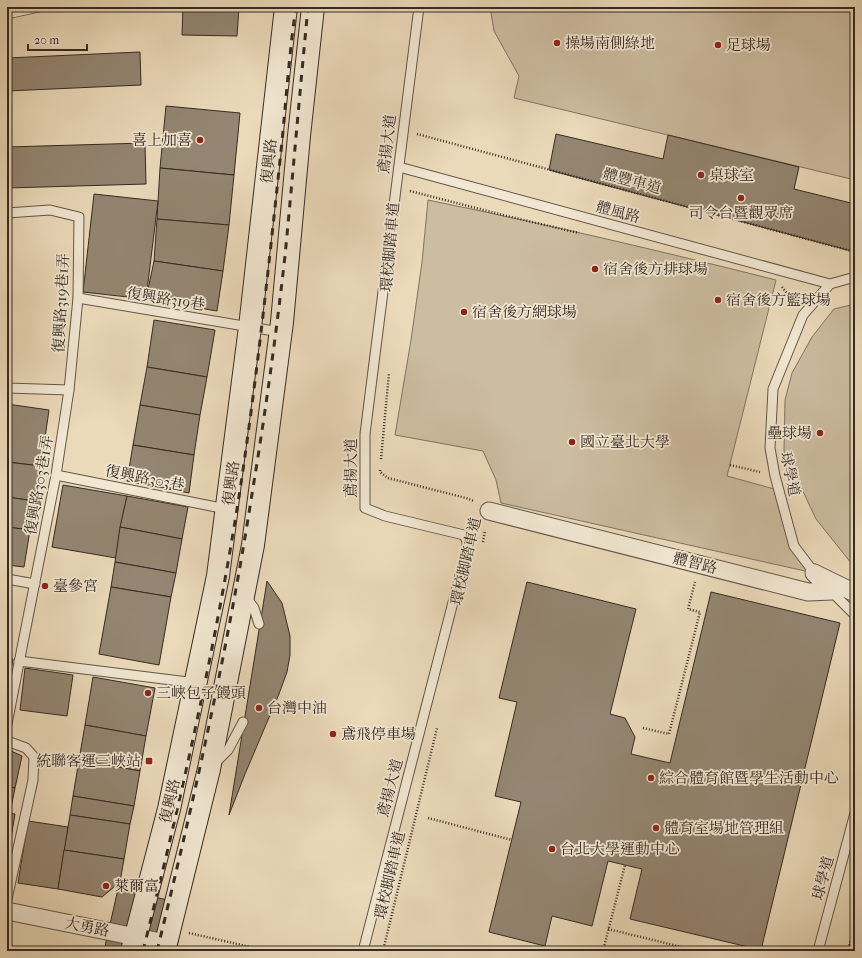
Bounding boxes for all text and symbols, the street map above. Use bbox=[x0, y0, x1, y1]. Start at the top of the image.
scale bar bbox=[28, 26, 87, 52]
text: 20 m bbox=[34, 33, 59, 47]
place label: 操場南側綠地 bbox=[565, 34, 655, 52]
place label: 足球場 bbox=[726, 36, 771, 54]
marker: 操場南側綠地 bbox=[552, 38, 562, 48]
marker: 足球場 bbox=[713, 40, 723, 50]
street label: 鳶揚大道 bbox=[374, 113, 400, 175]
place label: 喜上加喜 bbox=[132, 131, 192, 149]
marker: 喜上加喜 bbox=[195, 135, 205, 145]
street label: 復興路 bbox=[258, 138, 280, 184]
street label: 體豐車道 bbox=[601, 165, 663, 197]
place label: 桌球室 bbox=[709, 166, 754, 184]
marker: 桌球室 bbox=[696, 170, 706, 180]
marker: 司令台暨觀眾席 bbox=[736, 193, 746, 203]
street label: 體風路 bbox=[594, 197, 642, 227]
street label: 環校脚踏車道 bbox=[377, 201, 403, 293]
place label: 司令台暨觀眾席 bbox=[688, 204, 794, 222]
street label: 復興路319巷1弄 bbox=[49, 253, 73, 353]
place label: 宿舍後方排球場 bbox=[603, 260, 708, 278]
marker: 宿舍後方排球場 bbox=[590, 264, 600, 274]
street label: 復興路319巷 bbox=[125, 284, 207, 314]
place label: 宿舍後方籃球場 bbox=[726, 291, 831, 309]
marker: 宿舍後方籃球場 bbox=[713, 295, 723, 305]
place label: 宿舍後方網球場 bbox=[472, 303, 577, 321]
marker: 宿舍後方網球場 bbox=[459, 307, 469, 317]
place label: 壘球場 bbox=[767, 424, 812, 442]
marker: 壘球場 bbox=[815, 428, 825, 438]
place label: 國立臺北大學 bbox=[580, 433, 670, 451]
street label: 復興路303巷1弄 bbox=[21, 434, 57, 536]
marker: 國立臺北大學 bbox=[567, 437, 577, 447]
street label: 鳶揚大道 bbox=[342, 438, 360, 498]
street label: 球學道 bbox=[777, 450, 803, 498]
street label: 復興路 bbox=[219, 460, 243, 506]
street label: 復興路303巷 bbox=[104, 461, 186, 495]
street label: 環校脚踏車道 bbox=[447, 515, 485, 607]
street label: 體智路 bbox=[671, 549, 719, 577]
place label: 臺參宮 bbox=[53, 577, 98, 595]
marker: 臺參宮 bbox=[40, 581, 50, 591]
place label: 三峽包子饅頭 bbox=[156, 684, 246, 702]
marker: 三峽包子饅頭 bbox=[143, 688, 153, 698]
place label: 台灣中油 bbox=[267, 699, 327, 717]
marker: 台灣中油 bbox=[254, 703, 264, 713]
place label: 鳶飛停車場 bbox=[341, 725, 416, 743]
marker: 鳶飛停車場 bbox=[328, 729, 338, 739]
place label: 統聯客運三峽站 bbox=[36, 752, 141, 770]
marker: 統聯客運三峽站 bbox=[144, 756, 154, 766]
street label: 鳶揚大道 bbox=[374, 757, 406, 819]
place label: 綜合體育館暨學生活動中心 bbox=[659, 769, 839, 787]
marker: 綜合體育館暨學生活動中心 bbox=[646, 773, 656, 783]
street label: 復興路 bbox=[156, 777, 184, 825]
place label: 體育室場地管理組 bbox=[664, 819, 784, 837]
marker: 體育室場地管理組 bbox=[651, 823, 661, 833]
street label: 環校脚踏車道 bbox=[371, 829, 409, 921]
place label: 台北大學運動中心 bbox=[560, 840, 680, 858]
marker: 台北大學運動中心 bbox=[547, 844, 557, 854]
street label: 球學道 bbox=[808, 854, 838, 902]
place label: 萊爾富 bbox=[114, 877, 159, 895]
marker: 萊爾富 bbox=[101, 881, 111, 891]
street label: 大勇路 bbox=[63, 914, 111, 940]

